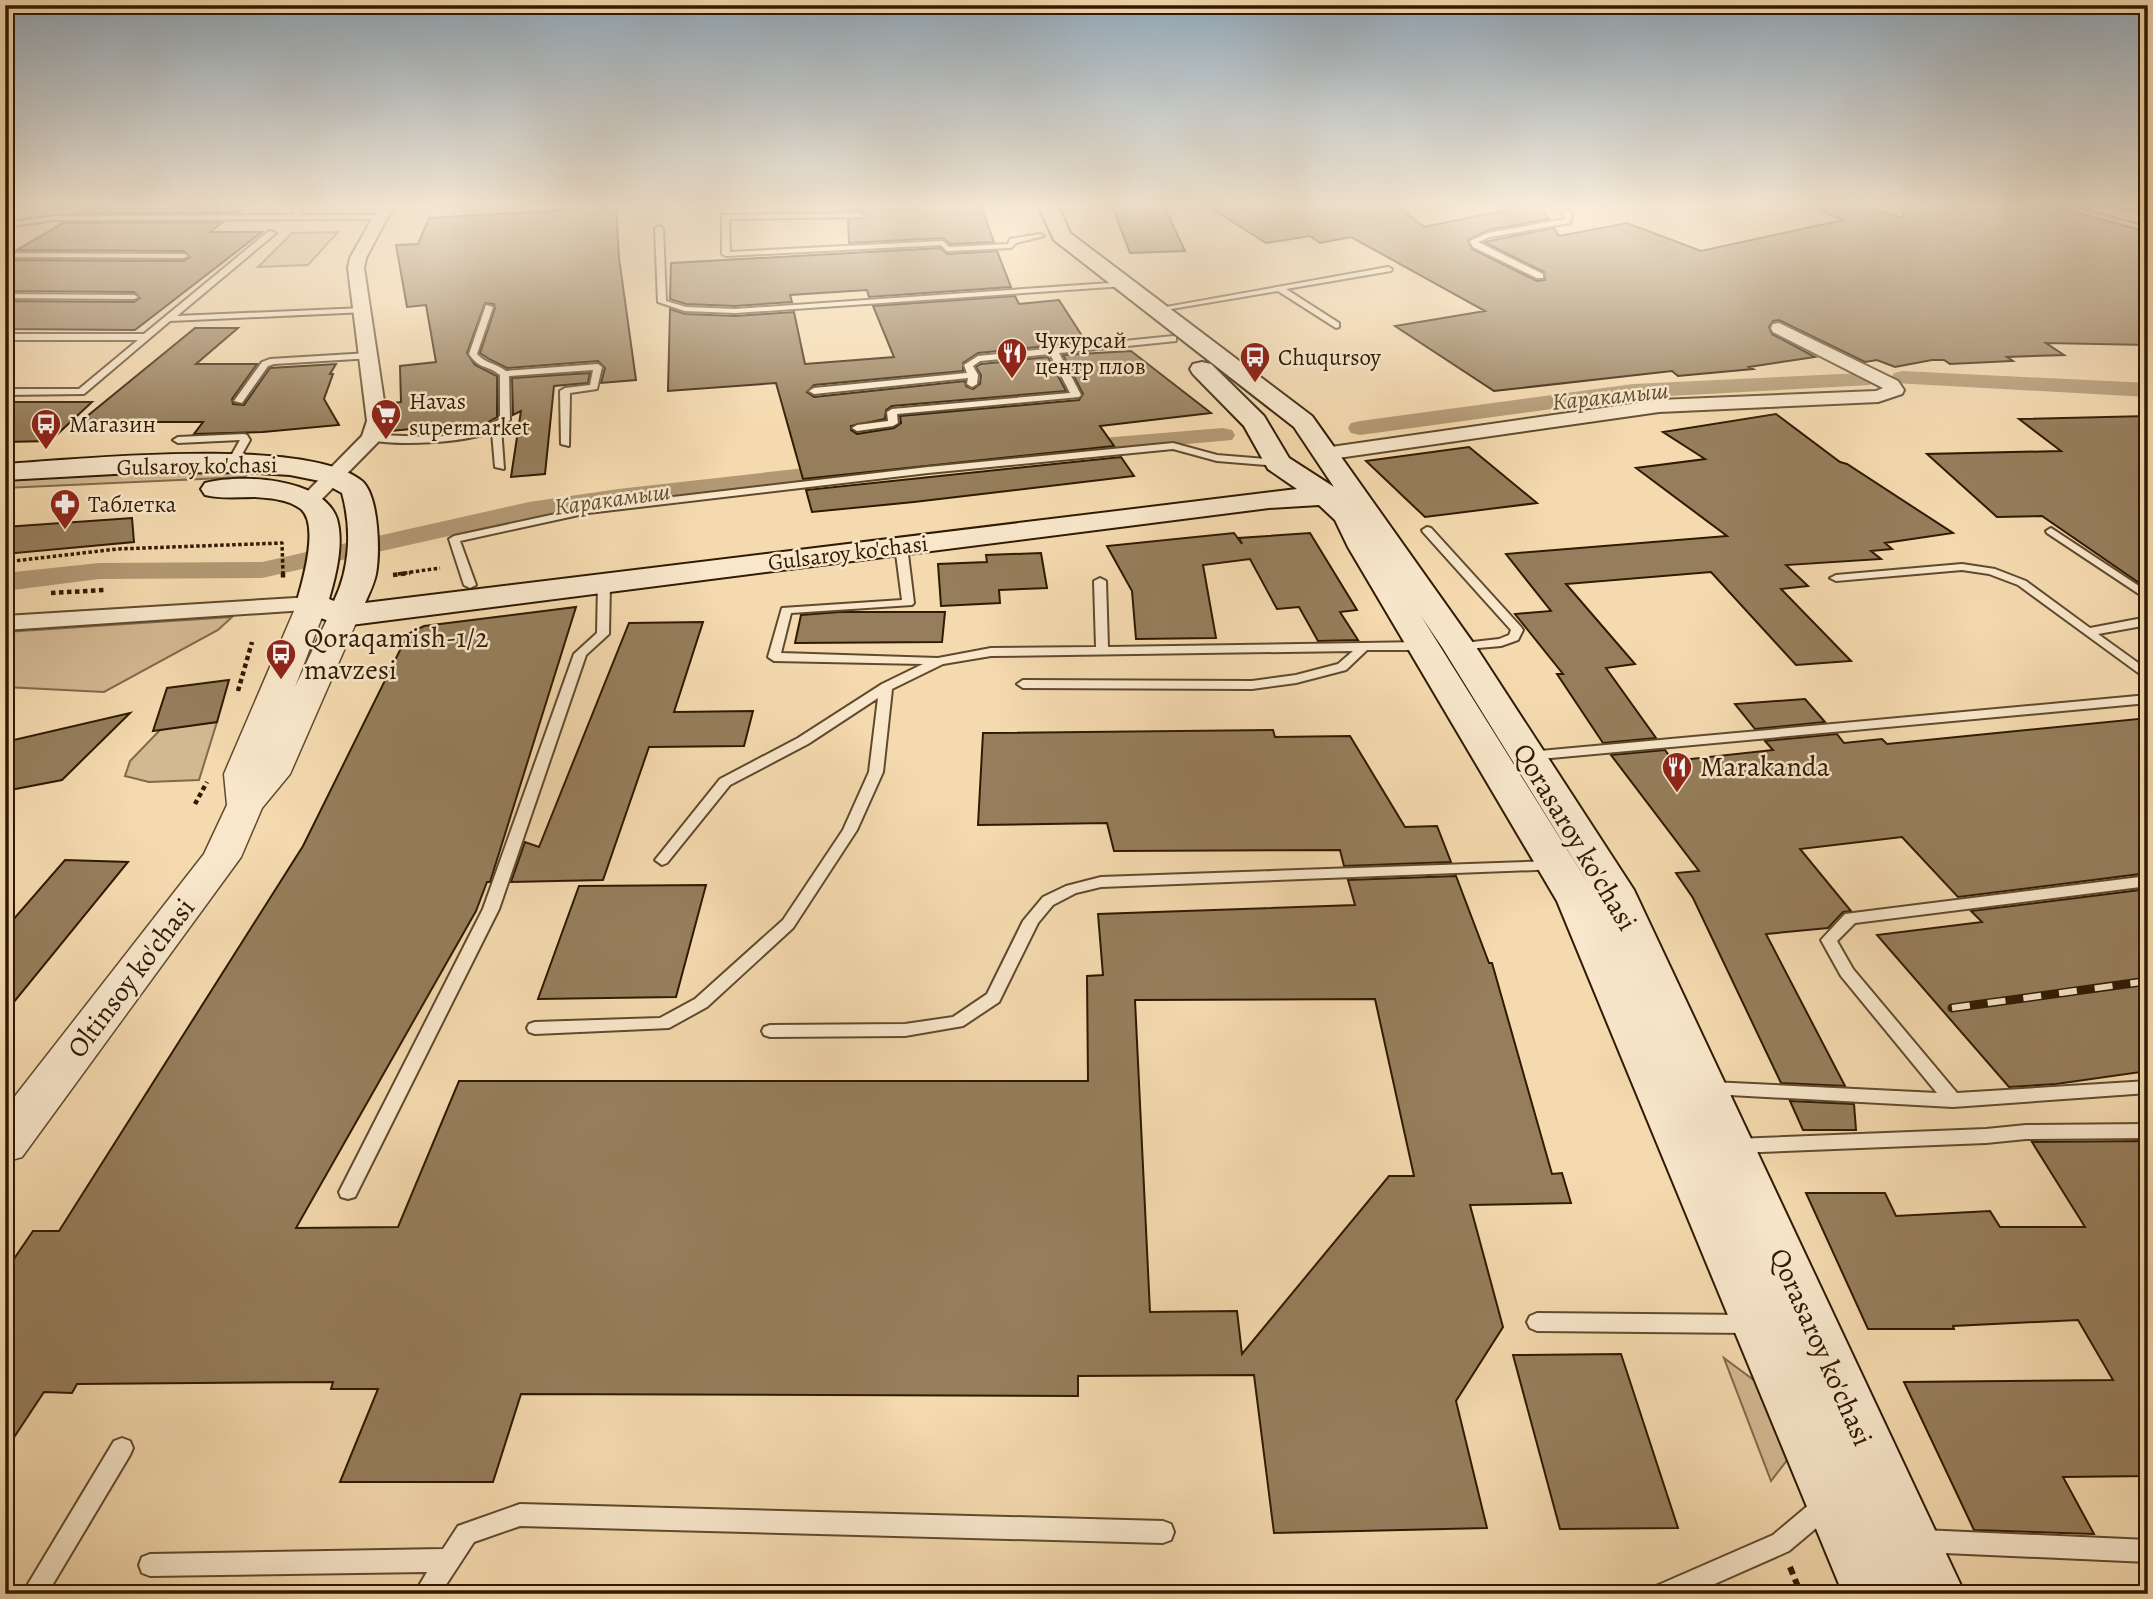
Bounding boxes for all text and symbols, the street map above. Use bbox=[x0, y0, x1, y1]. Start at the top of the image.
place label: Чукурсай центр плов bbox=[1035, 325, 1146, 382]
restaurant icon: Чукурсай центр плов bbox=[995, 336, 1029, 380]
bus stop icon: Chuqursoy bbox=[1238, 340, 1272, 384]
place label: Chuqursoy bbox=[1278, 342, 1382, 373]
water label: Каракамыш bbox=[1550, 374, 1670, 418]
place label: Havas supermarket bbox=[409, 386, 530, 443]
supermarket icon: Havas supermarket bbox=[369, 397, 403, 441]
bus stop icon: Магазин bbox=[29, 407, 63, 451]
place label: Магазин bbox=[69, 409, 156, 440]
street label: Gulsaroy ko'chasi bbox=[116, 449, 278, 483]
water label: Каракамыш bbox=[552, 475, 672, 523]
pharmacy icon: Таблетка bbox=[48, 487, 82, 531]
place label: Таблетка bbox=[88, 489, 177, 520]
street label: Gulsaroy ko'chasi bbox=[766, 528, 930, 578]
place label: Qoraqamish-1/2 mavzesi bbox=[304, 619, 489, 689]
bus stop icon: Qoraqamish-1/2 mavzesi bbox=[264, 637, 298, 681]
street label: Qorasaroy ko'chasi bbox=[1504, 736, 1646, 938]
place label: Marakanda bbox=[1700, 748, 1830, 786]
restaurant icon: Marakanda bbox=[1660, 750, 1694, 794]
street label: Oltinsoy ko'chasi bbox=[58, 890, 204, 1066]
street label: Qorasaroy ko'chasi bbox=[1760, 1242, 1882, 1452]

